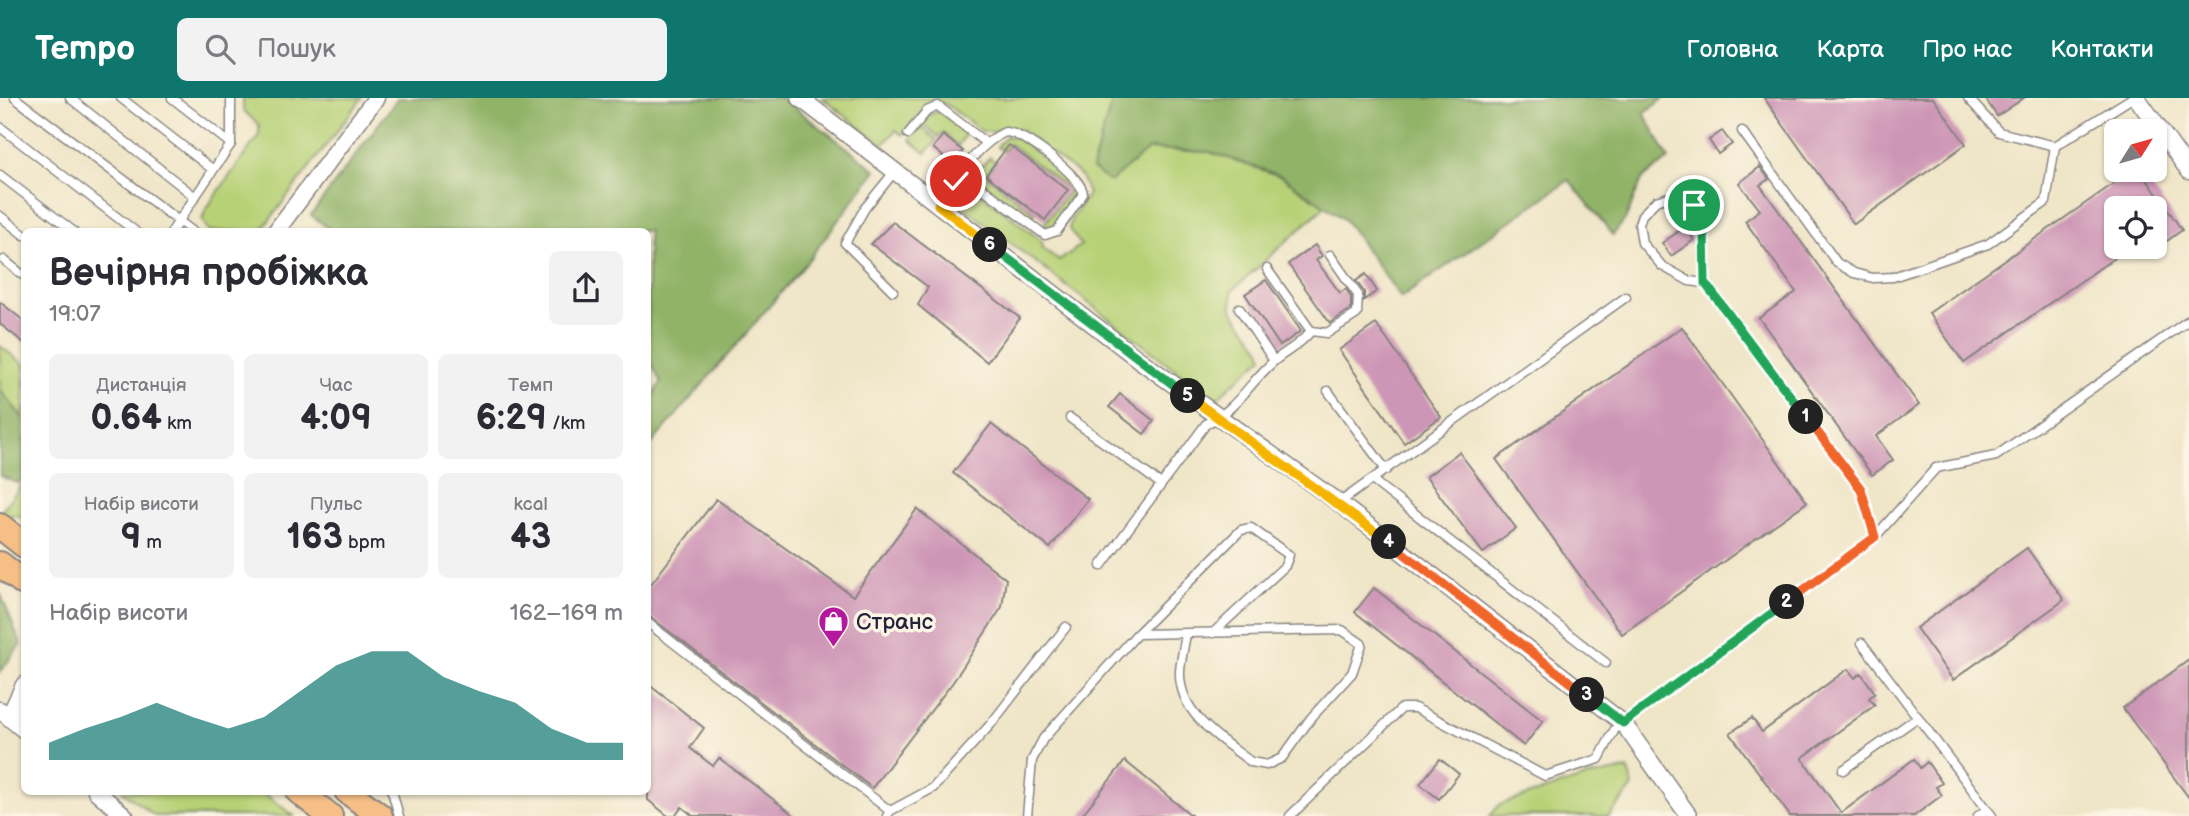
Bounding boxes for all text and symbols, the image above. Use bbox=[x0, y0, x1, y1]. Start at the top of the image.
search box bbox=[177, 18, 667, 81]
text: Tempo bbox=[35, 29, 135, 69]
icon: search bbox=[201, 30, 239, 68]
text: Пошук bbox=[257, 34, 336, 65]
text: Головна bbox=[1687, 35, 1779, 64]
text: Карта bbox=[1817, 35, 1884, 64]
text: Про нас bbox=[1922, 35, 2012, 64]
text: Контакти bbox=[2050, 35, 2154, 64]
north arrow bbox=[2104, 119, 2166, 182]
map controls bbox=[2104, 119, 2167, 259]
pin bbox=[926, 151, 986, 211]
icon: check bbox=[937, 162, 975, 200]
pin bbox=[1664, 175, 1724, 235]
icon: arrive bbox=[1675, 186, 1713, 224]
button: locate bbox=[2104, 196, 2167, 259]
pin: 6 bbox=[972, 228, 1007, 262]
text: 6 bbox=[984, 233, 995, 256]
text: Вечірня пробіжка bbox=[49, 251, 368, 296]
button: share bbox=[549, 251, 623, 325]
text: 19:07 bbox=[49, 300, 101, 328]
text: Дистанція bbox=[96, 374, 186, 397]
text: Час bbox=[319, 374, 353, 397]
text: Темп bbox=[508, 374, 553, 397]
pin: 5 bbox=[1170, 378, 1206, 414]
text: 5 bbox=[1182, 384, 1193, 407]
text: 0.64 bbox=[91, 397, 162, 440]
text: 4:09 bbox=[300, 397, 372, 440]
text: 6:29 bbox=[476, 397, 547, 440]
pin: 1 bbox=[1788, 400, 1824, 434]
text: 1 bbox=[1802, 405, 1810, 428]
text: km bbox=[162, 412, 192, 435]
text: /km bbox=[547, 412, 586, 435]
text: Набір висоти bbox=[84, 493, 199, 516]
text: Пульс bbox=[310, 493, 362, 516]
text: kcal bbox=[514, 493, 548, 516]
text: 9 bbox=[121, 516, 141, 559]
text: 163 bbox=[287, 516, 343, 559]
text: 43 bbox=[510, 516, 551, 559]
pin: 4 bbox=[1372, 524, 1406, 560]
text: 4 bbox=[1383, 530, 1394, 553]
text: m bbox=[141, 531, 162, 554]
text: bpm bbox=[343, 531, 385, 554]
pin: 2 bbox=[1770, 584, 1804, 620]
text: 2 bbox=[1781, 590, 1792, 613]
text: Набір висоти bbox=[49, 599, 188, 627]
text: 162–169 m bbox=[510, 599, 623, 627]
shop icon: Странс bbox=[816, 604, 850, 648]
place label: Странс bbox=[856, 608, 933, 636]
pin: 3 bbox=[1570, 678, 1604, 712]
text: 3 bbox=[1581, 683, 1592, 706]

